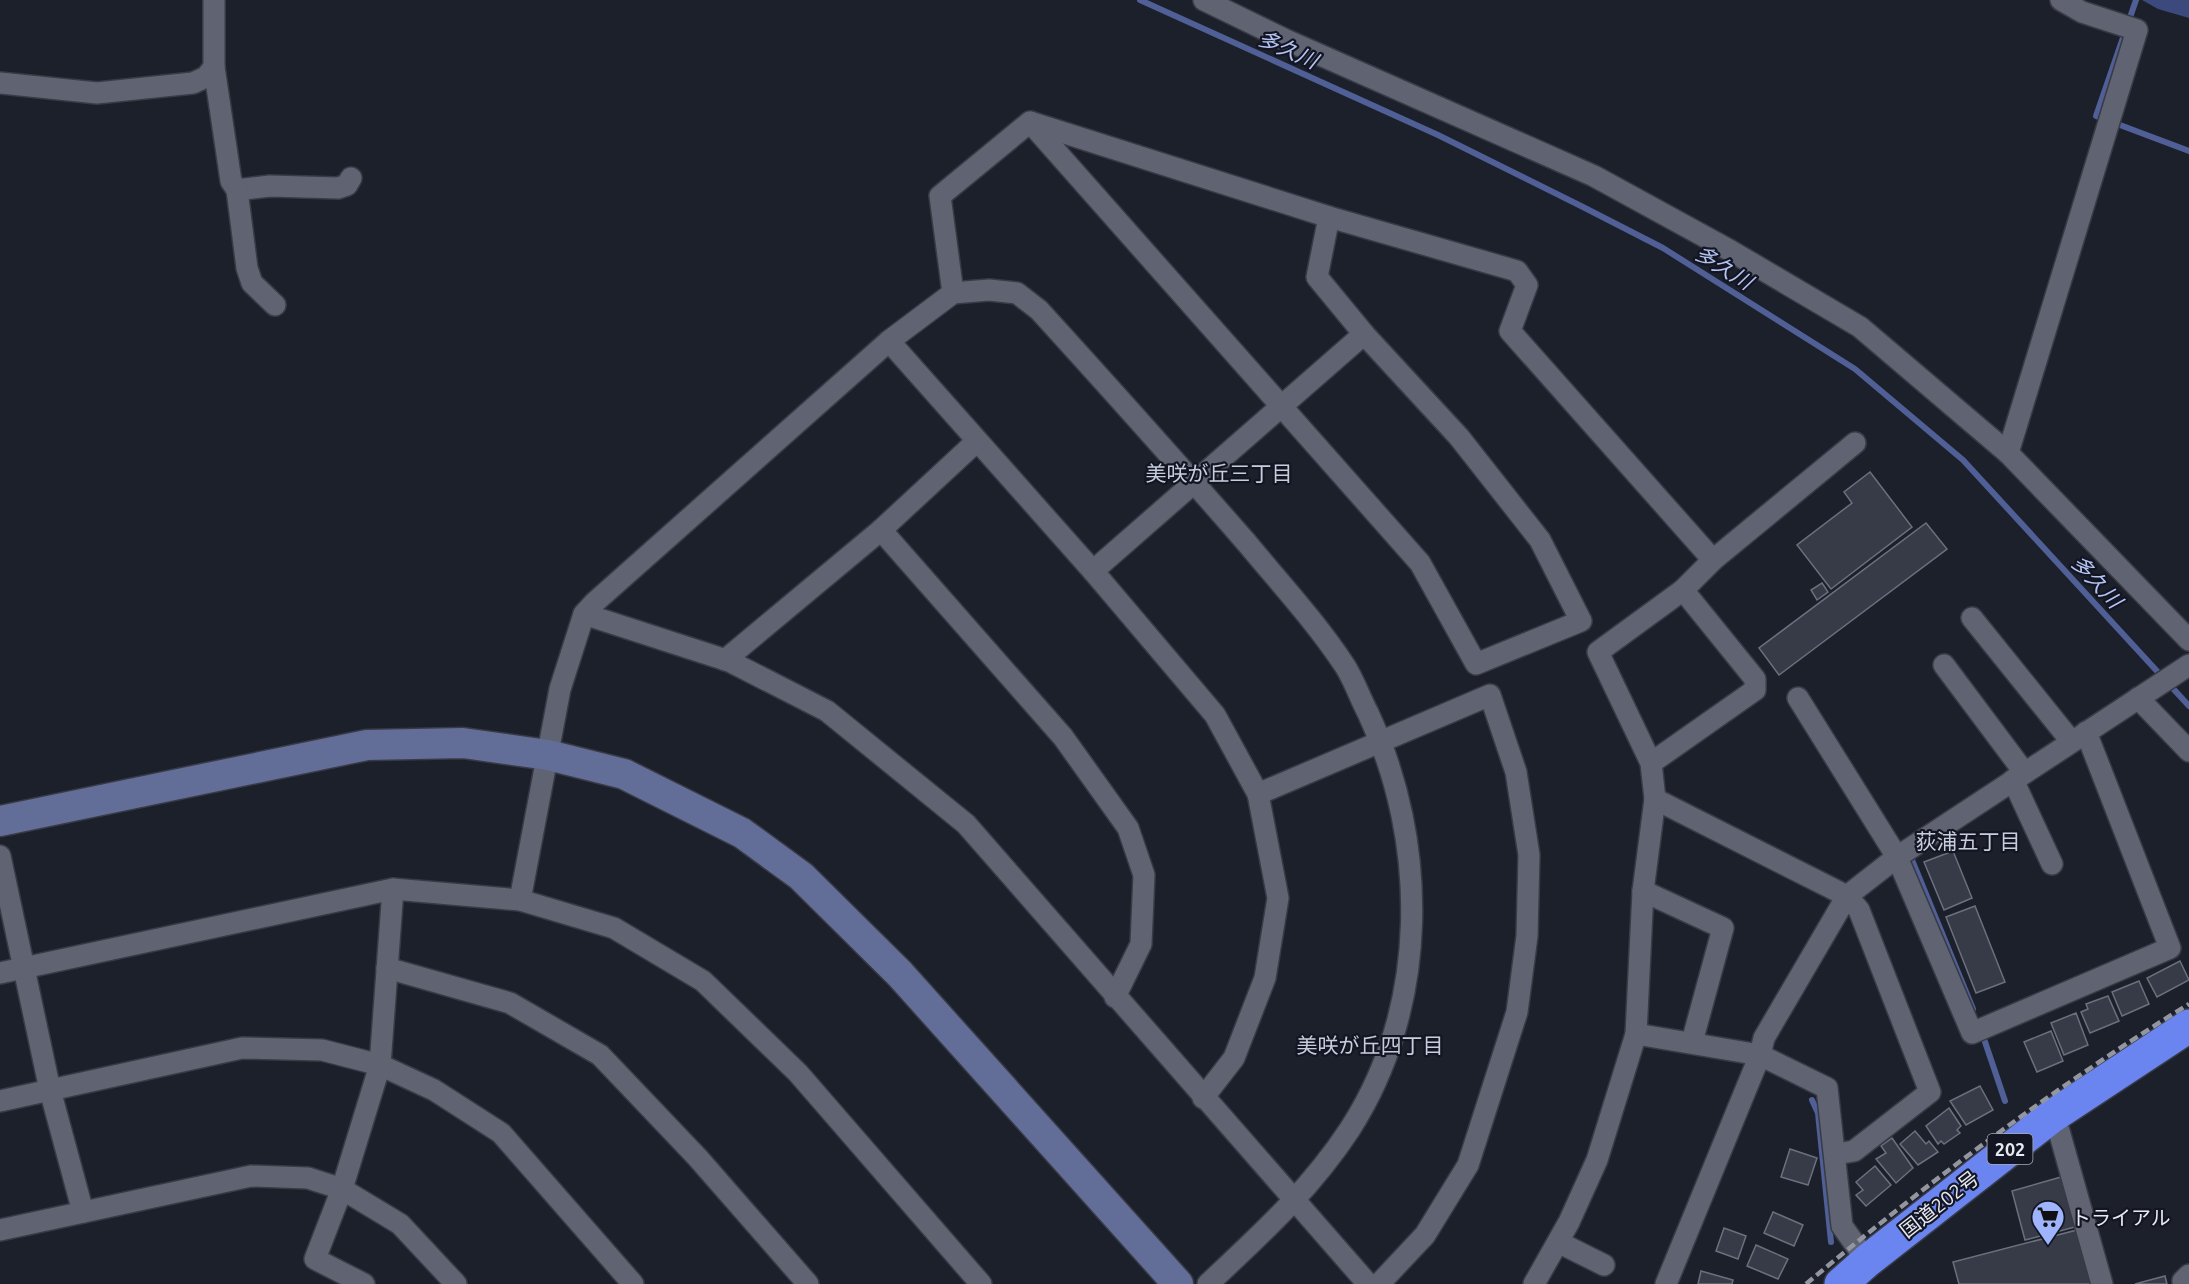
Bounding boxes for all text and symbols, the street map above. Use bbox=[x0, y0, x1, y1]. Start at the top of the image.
water label: 多久川 bbox=[1254, 25, 1323, 74]
water label: 多久川 bbox=[1691, 240, 1759, 295]
district label: 美咲が丘三丁目 bbox=[1146, 461, 1293, 485]
water label: 多久川 bbox=[2067, 550, 2129, 614]
district label: 荻浦五丁目 bbox=[1916, 829, 2021, 853]
district label: 美咲が丘四丁目 bbox=[1297, 1033, 1444, 1057]
road number: 202 bbox=[1988, 1134, 2032, 1164]
street label: 国道202号 bbox=[1895, 1166, 1983, 1242]
supermarket icon: トライアル bbox=[2030, 1199, 2066, 1246]
place label: トライアル bbox=[2071, 1206, 2171, 1229]

